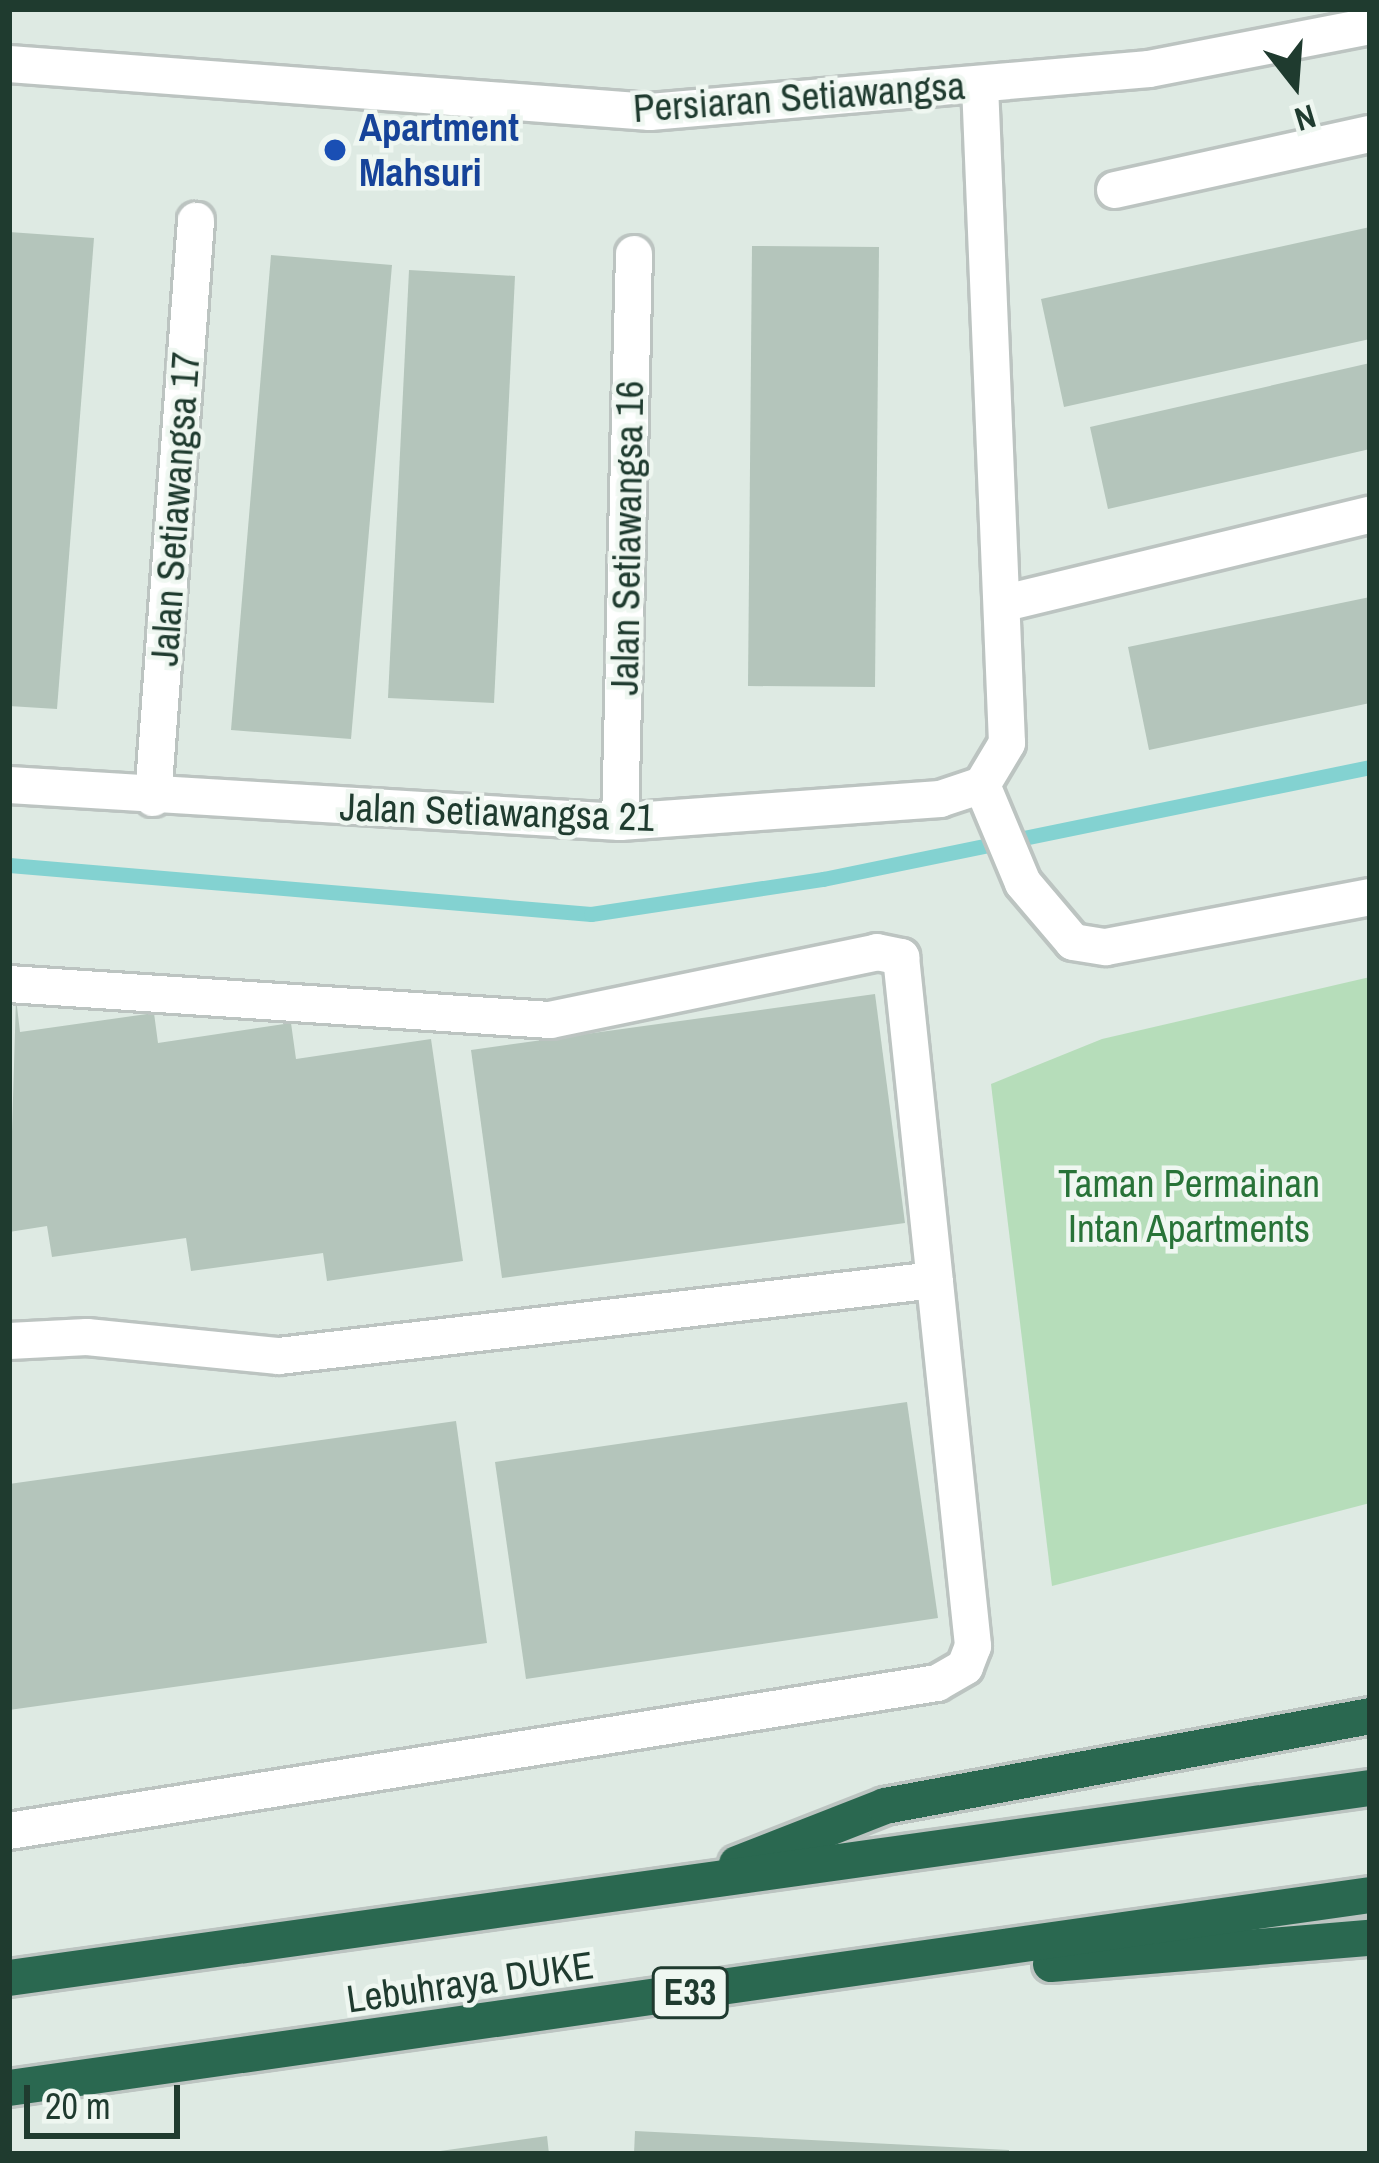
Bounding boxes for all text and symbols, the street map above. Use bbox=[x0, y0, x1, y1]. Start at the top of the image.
north arrow bbox=[1235, 24, 1355, 144]
street label: Persiaran Setiawangsa bbox=[632, 62, 966, 132]
text: N bbox=[1290, 95, 1321, 142]
place label: Apartment Mahsuri bbox=[359, 105, 519, 196]
marker: Apartment Mahsuri bbox=[322, 137, 348, 163]
street label: Jalan Setiawangsa 17 bbox=[141, 350, 209, 668]
street label: Jalan Setiawangsa 16 bbox=[601, 380, 653, 696]
street label: Jalan Setiawangsa 21 bbox=[339, 783, 655, 841]
park label: Taman Permainan Intan Apartments bbox=[1058, 1161, 1320, 1252]
street label: Lebuhraya DUKE bbox=[344, 1942, 596, 2022]
road number: E33 bbox=[651, 1963, 729, 2023]
scale bar bbox=[30, 2061, 186, 2135]
text: 20 m bbox=[45, 2082, 111, 2130]

